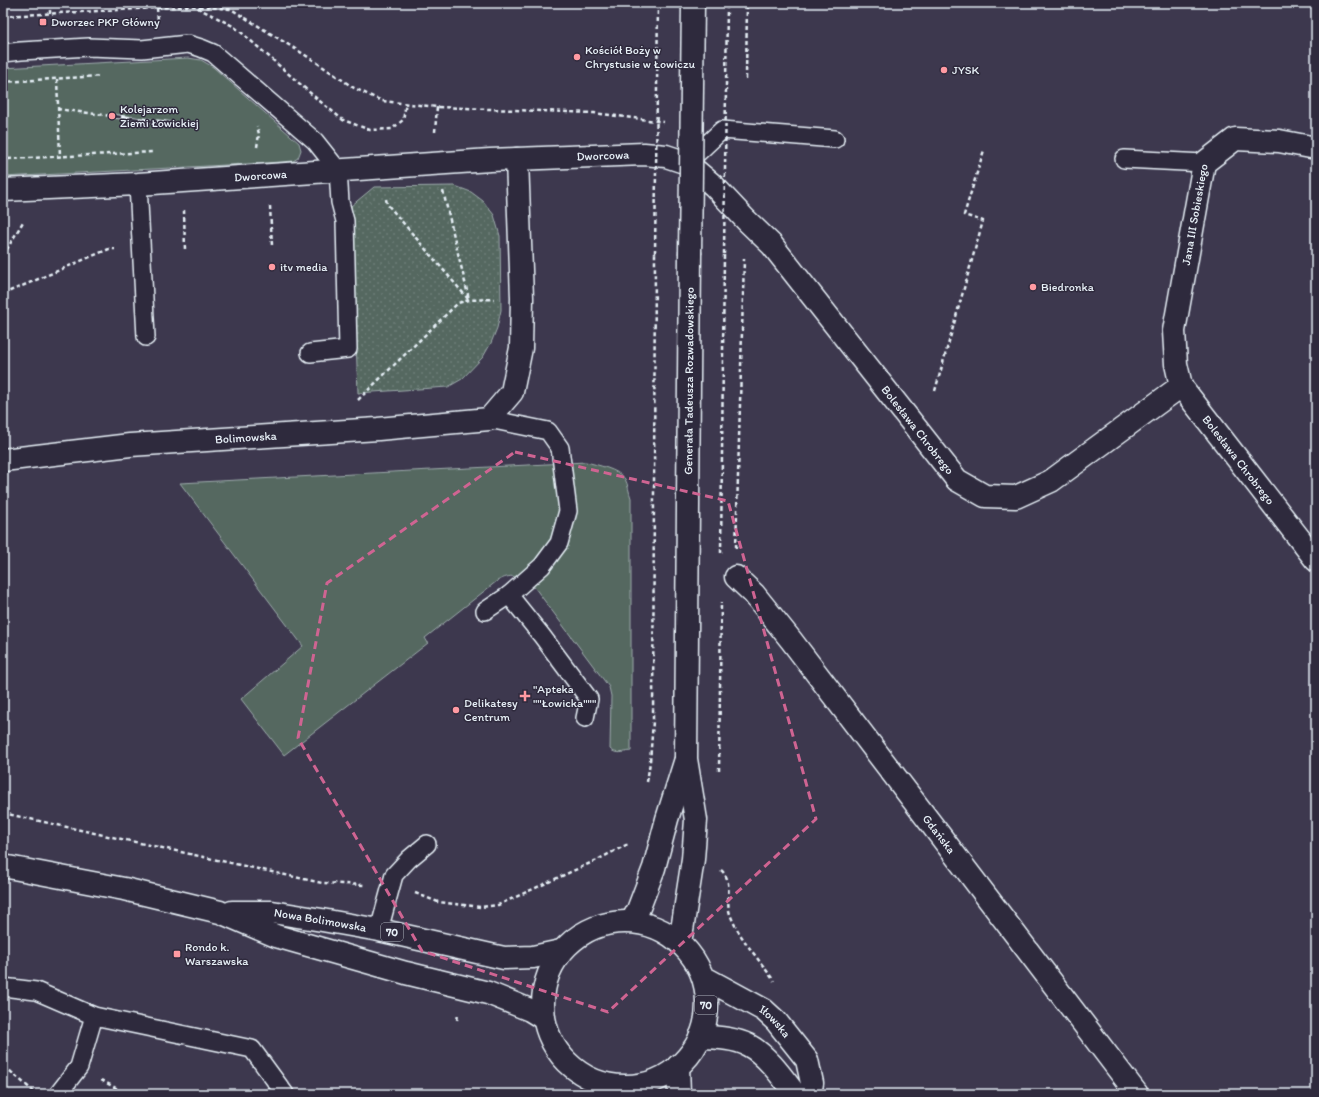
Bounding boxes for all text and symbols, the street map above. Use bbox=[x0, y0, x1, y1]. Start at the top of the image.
place label: Dworzec PKP Główny bbox=[51, 15, 160, 29]
marker: Dworzec PKP Główny bbox=[38, 17, 48, 27]
place label: Kościół Boży w Chrystusie w Łowiczu bbox=[585, 43, 695, 71]
marker: Kościół Boży w Chrystusie w Łowiczu bbox=[572, 52, 582, 62]
place label: JYSK bbox=[952, 63, 979, 77]
marker: JYSK bbox=[939, 65, 949, 75]
place label: Kolejarzom Ziemi Łowickiej bbox=[120, 102, 199, 130]
marker: Kolejarzom Ziemi Łowickiej bbox=[107, 111, 117, 121]
street label: Dworcowa bbox=[576, 148, 630, 164]
street label: Jana III Sobieskiego bbox=[1179, 163, 1211, 266]
street label: Dworcowa bbox=[234, 167, 288, 184]
place label: itv media bbox=[280, 260, 328, 274]
marker: itv media bbox=[267, 262, 277, 272]
place label: Biedronka bbox=[1041, 280, 1095, 294]
marker: Biedronka bbox=[1028, 282, 1038, 292]
street label: Generała Tadeusza Rozwadowskiego bbox=[681, 287, 697, 475]
street label: Bolesława Chrobrego bbox=[878, 383, 957, 477]
street label: Bolesława Chrobrego bbox=[1199, 413, 1277, 507]
street label: Bolimowska bbox=[214, 428, 278, 447]
place label: "Apteka ""Łowicka""" bbox=[533, 682, 596, 710]
marker: "Apteka ""Łowicka""" bbox=[520, 691, 530, 701]
place label: Delikatesy Centrum bbox=[464, 696, 518, 724]
marker: Delikatesy Centrum bbox=[451, 705, 461, 715]
street label: Gdańska bbox=[920, 812, 958, 857]
street label: Nowa Bolimowska bbox=[273, 905, 368, 935]
road number: 70 bbox=[381, 923, 403, 941]
place label: Rondo k. Warszawska bbox=[185, 940, 249, 968]
marker: Rondo k. Warszawska bbox=[172, 949, 182, 959]
road number: 70 bbox=[695, 996, 717, 1014]
street label: Iłowska bbox=[757, 1002, 794, 1040]

